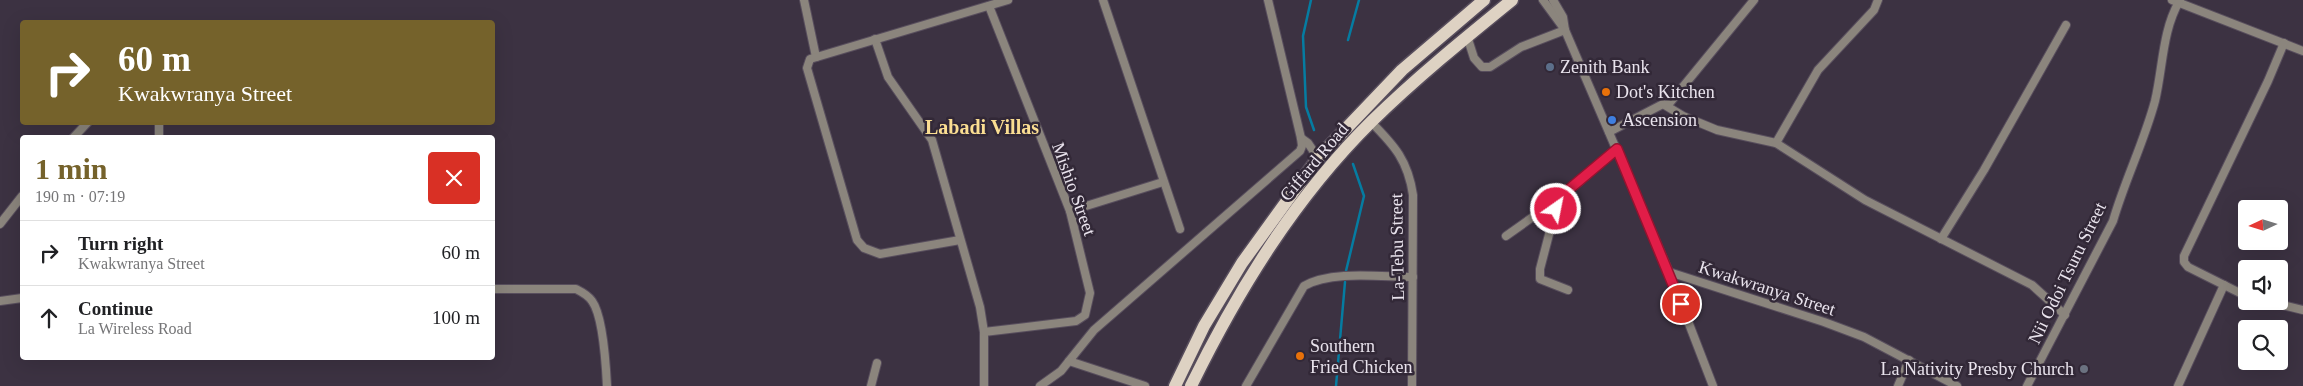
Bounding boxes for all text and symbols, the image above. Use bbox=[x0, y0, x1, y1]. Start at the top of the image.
icon: right bbox=[35, 40, 100, 105]
text: 60 m bbox=[118, 40, 191, 79]
place label: Zenith Bank bbox=[1560, 57, 1649, 77]
marker: Zenith Bank bbox=[1544, 61, 1556, 73]
text: Kwakwranya Street bbox=[118, 81, 292, 106]
place label: Dot's Kitchen bbox=[1616, 82, 1715, 102]
marker: Dot's Kitchen bbox=[1600, 86, 1612, 98]
place label: Ascension bbox=[1622, 110, 1697, 130]
marker: Ascension bbox=[1606, 114, 1618, 126]
district label: Labadi Villas bbox=[925, 116, 1039, 138]
street label: Giffard Road bbox=[1276, 119, 1352, 205]
street label: Mishio Street bbox=[1048, 140, 1100, 238]
text: 1 min bbox=[35, 152, 108, 185]
button: close bbox=[428, 152, 480, 204]
position arrow bbox=[1529, 182, 1581, 234]
text: 190 m · 07:19 bbox=[35, 188, 125, 205]
street label: La-Tebu Street bbox=[1386, 193, 1408, 301]
street label: Nii Odoi Tsuru Street bbox=[2024, 199, 2110, 347]
north arrow bbox=[2238, 200, 2288, 250]
map controls bbox=[2238, 200, 2288, 370]
text: Turn right bbox=[78, 233, 163, 254]
icon: right bbox=[35, 239, 63, 267]
text: 60 m bbox=[441, 242, 480, 263]
text: Kwakwranya Street bbox=[78, 255, 205, 272]
street label: Kwakwranya Street bbox=[1696, 256, 1838, 320]
button: sound bbox=[2238, 260, 2288, 310]
pin bbox=[1660, 283, 1702, 325]
icon: arrive bbox=[1667, 290, 1695, 318]
text: Continue bbox=[78, 298, 153, 319]
icon: ahead bbox=[35, 304, 63, 332]
text: 100 m bbox=[432, 307, 480, 328]
text: La Wireless Road bbox=[78, 320, 192, 337]
button: search bbox=[2238, 320, 2288, 370]
place label: Southern Fried Chicken bbox=[1310, 336, 1412, 377]
marker: Southern Fried Chicken bbox=[1294, 350, 1306, 362]
place label: La Nativity Presby Church bbox=[1881, 359, 2074, 379]
marker: La Nativity Presby Church bbox=[2078, 363, 2090, 375]

